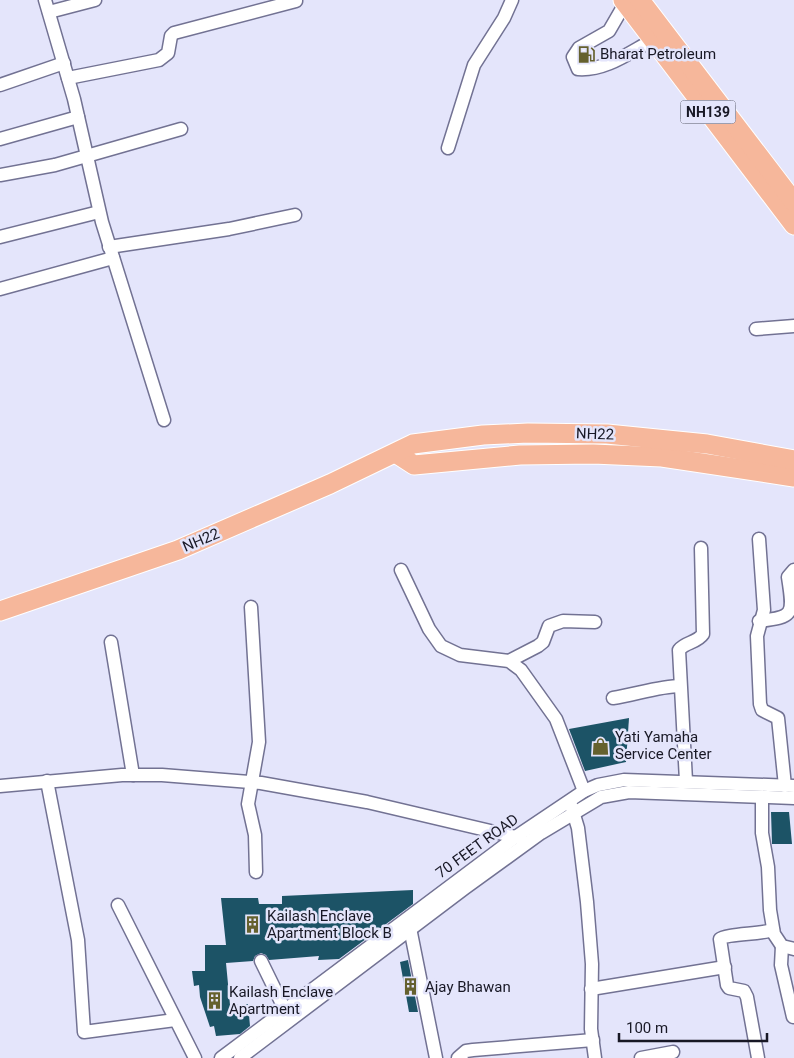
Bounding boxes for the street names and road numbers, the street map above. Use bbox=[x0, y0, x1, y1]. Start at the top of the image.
road number: NH139 bbox=[680, 100, 736, 124]
street label: NH22 bbox=[576, 424, 614, 444]
street label: NH22 bbox=[180, 524, 222, 556]
street label: 70 FEET ROAD bbox=[432, 810, 522, 882]

